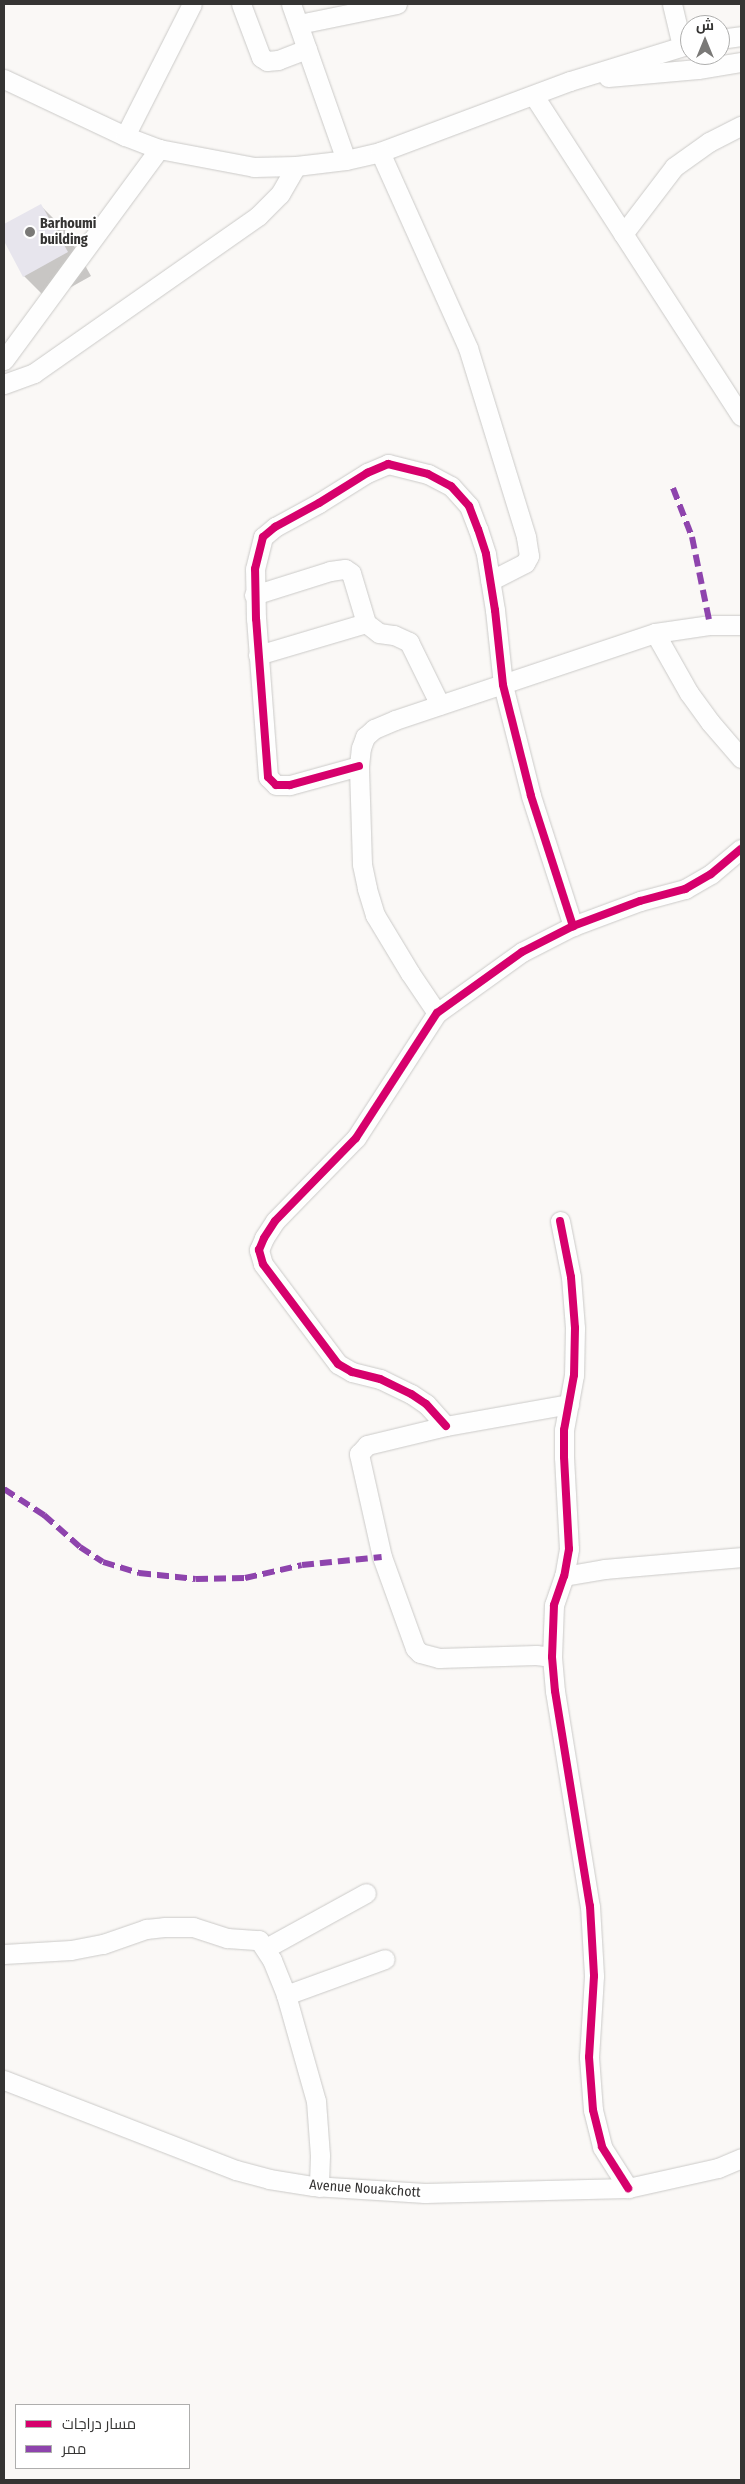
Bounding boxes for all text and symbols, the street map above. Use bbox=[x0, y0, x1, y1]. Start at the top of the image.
north arrow bbox=[680, 15, 730, 65]
text: ش bbox=[696, 17, 714, 34]
place label: Barhoumi building bbox=[40, 216, 96, 248]
marker: Barhoumi building bbox=[24, 226, 36, 238]
street label: Avenue Nouakchott bbox=[309, 2177, 421, 2201]
legend bbox=[15, 2404, 190, 2469]
text: مسار دراجات bbox=[62, 2415, 136, 2433]
text: ممر bbox=[62, 2440, 86, 2458]

